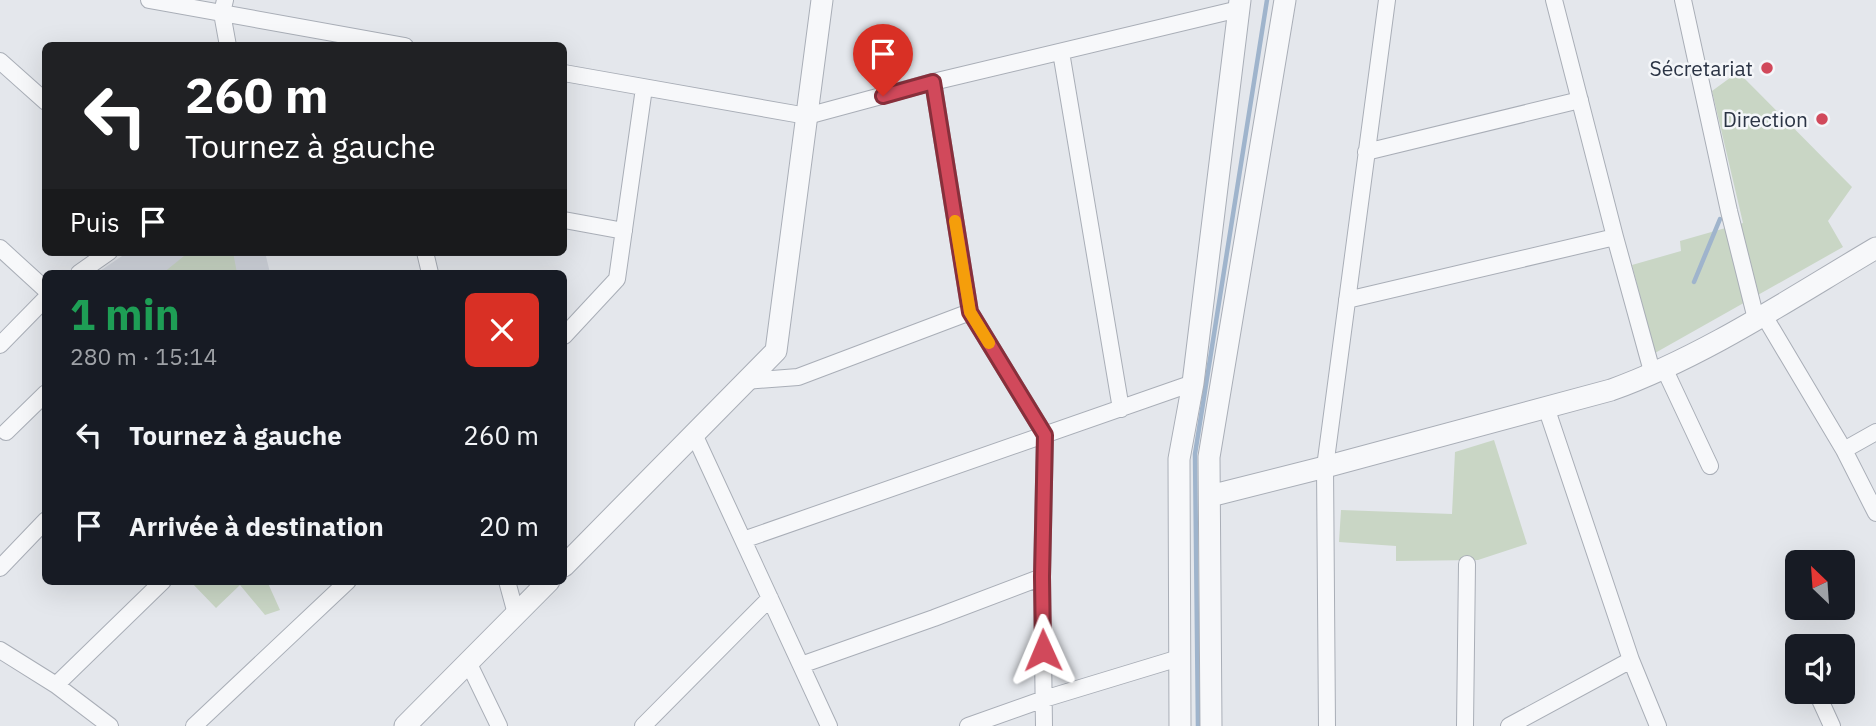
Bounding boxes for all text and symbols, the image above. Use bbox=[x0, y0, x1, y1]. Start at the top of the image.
pin bbox=[853, 24, 913, 96]
icon: arrive bbox=[864, 35, 902, 73]
place label: Sécretariat bbox=[1649, 54, 1753, 82]
marker: Sécretariat bbox=[1759, 60, 1775, 76]
text: 260 m bbox=[185, 63, 329, 126]
icon: left bbox=[70, 70, 161, 161]
place label: Direction bbox=[1723, 105, 1808, 133]
marker: Direction bbox=[1814, 111, 1830, 127]
text: Tournez à gauche bbox=[185, 125, 436, 167]
icon: arrive bbox=[134, 203, 172, 241]
text: Puis bbox=[70, 205, 120, 239]
text: 1 min bbox=[70, 287, 180, 342]
button: close bbox=[465, 293, 539, 367]
text: 280 m · 15:14 bbox=[70, 341, 217, 371]
icon: left bbox=[70, 416, 108, 454]
text: Tournez à gauche bbox=[129, 418, 342, 452]
text: 260 m bbox=[463, 418, 539, 452]
icon: arrive bbox=[70, 507, 108, 545]
text: Arrivée à destination bbox=[129, 509, 384, 543]
text: 20 m bbox=[479, 509, 539, 543]
north arrow bbox=[1785, 550, 1855, 620]
map controls bbox=[1785, 550, 1855, 704]
position arrow bbox=[1006, 613, 1080, 687]
button: sound bbox=[1785, 634, 1855, 704]

